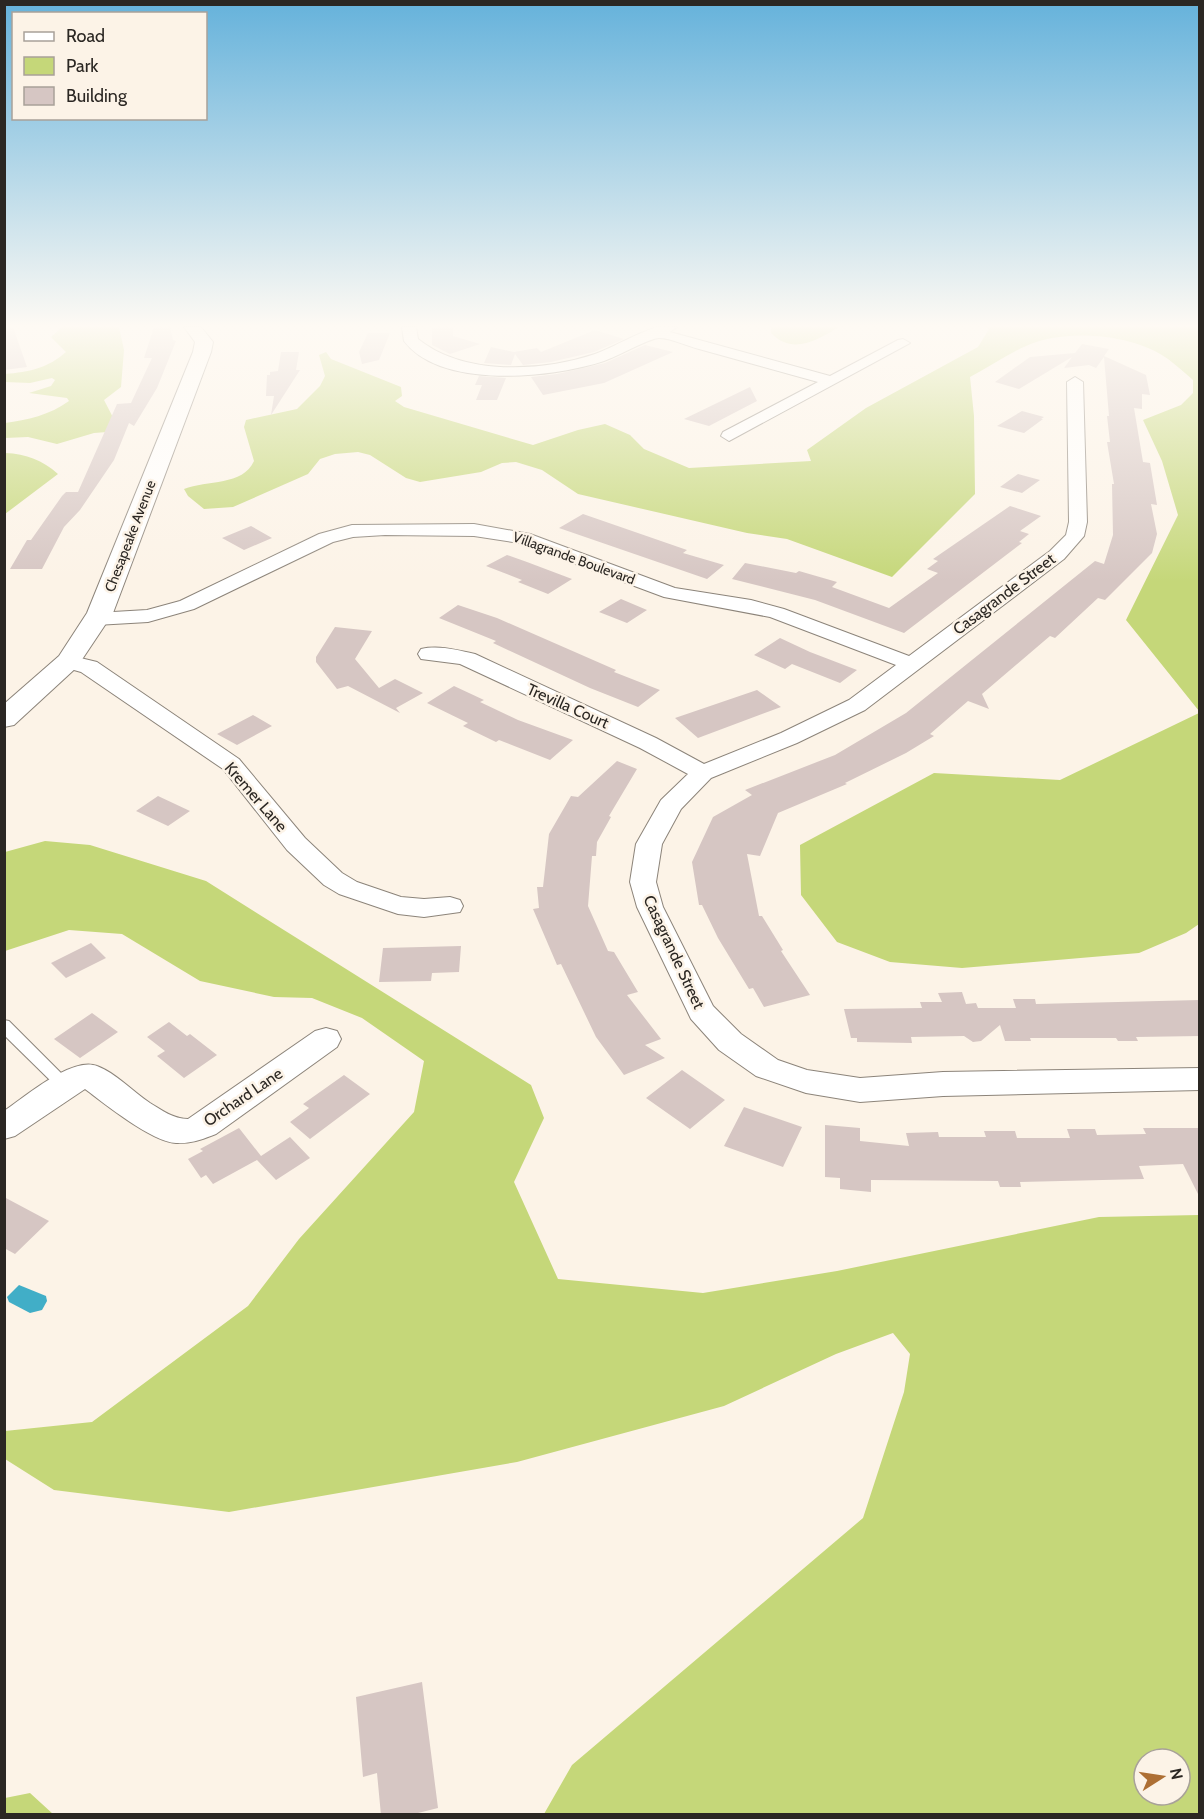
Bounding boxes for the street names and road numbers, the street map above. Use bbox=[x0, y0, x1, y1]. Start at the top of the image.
street label: Chesapeake Avenue bbox=[100, 478, 160, 594]
street label: Villagrande Boulevard bbox=[510, 528, 638, 588]
street label: Casagrande Street bbox=[949, 549, 1059, 639]
street label: Trevilla Court bbox=[524, 680, 612, 733]
street label: Kremer Lane bbox=[221, 758, 291, 836]
street label: Casagrande Street bbox=[639, 892, 709, 1012]
street label: Orchard Lane bbox=[200, 1064, 286, 1130]

